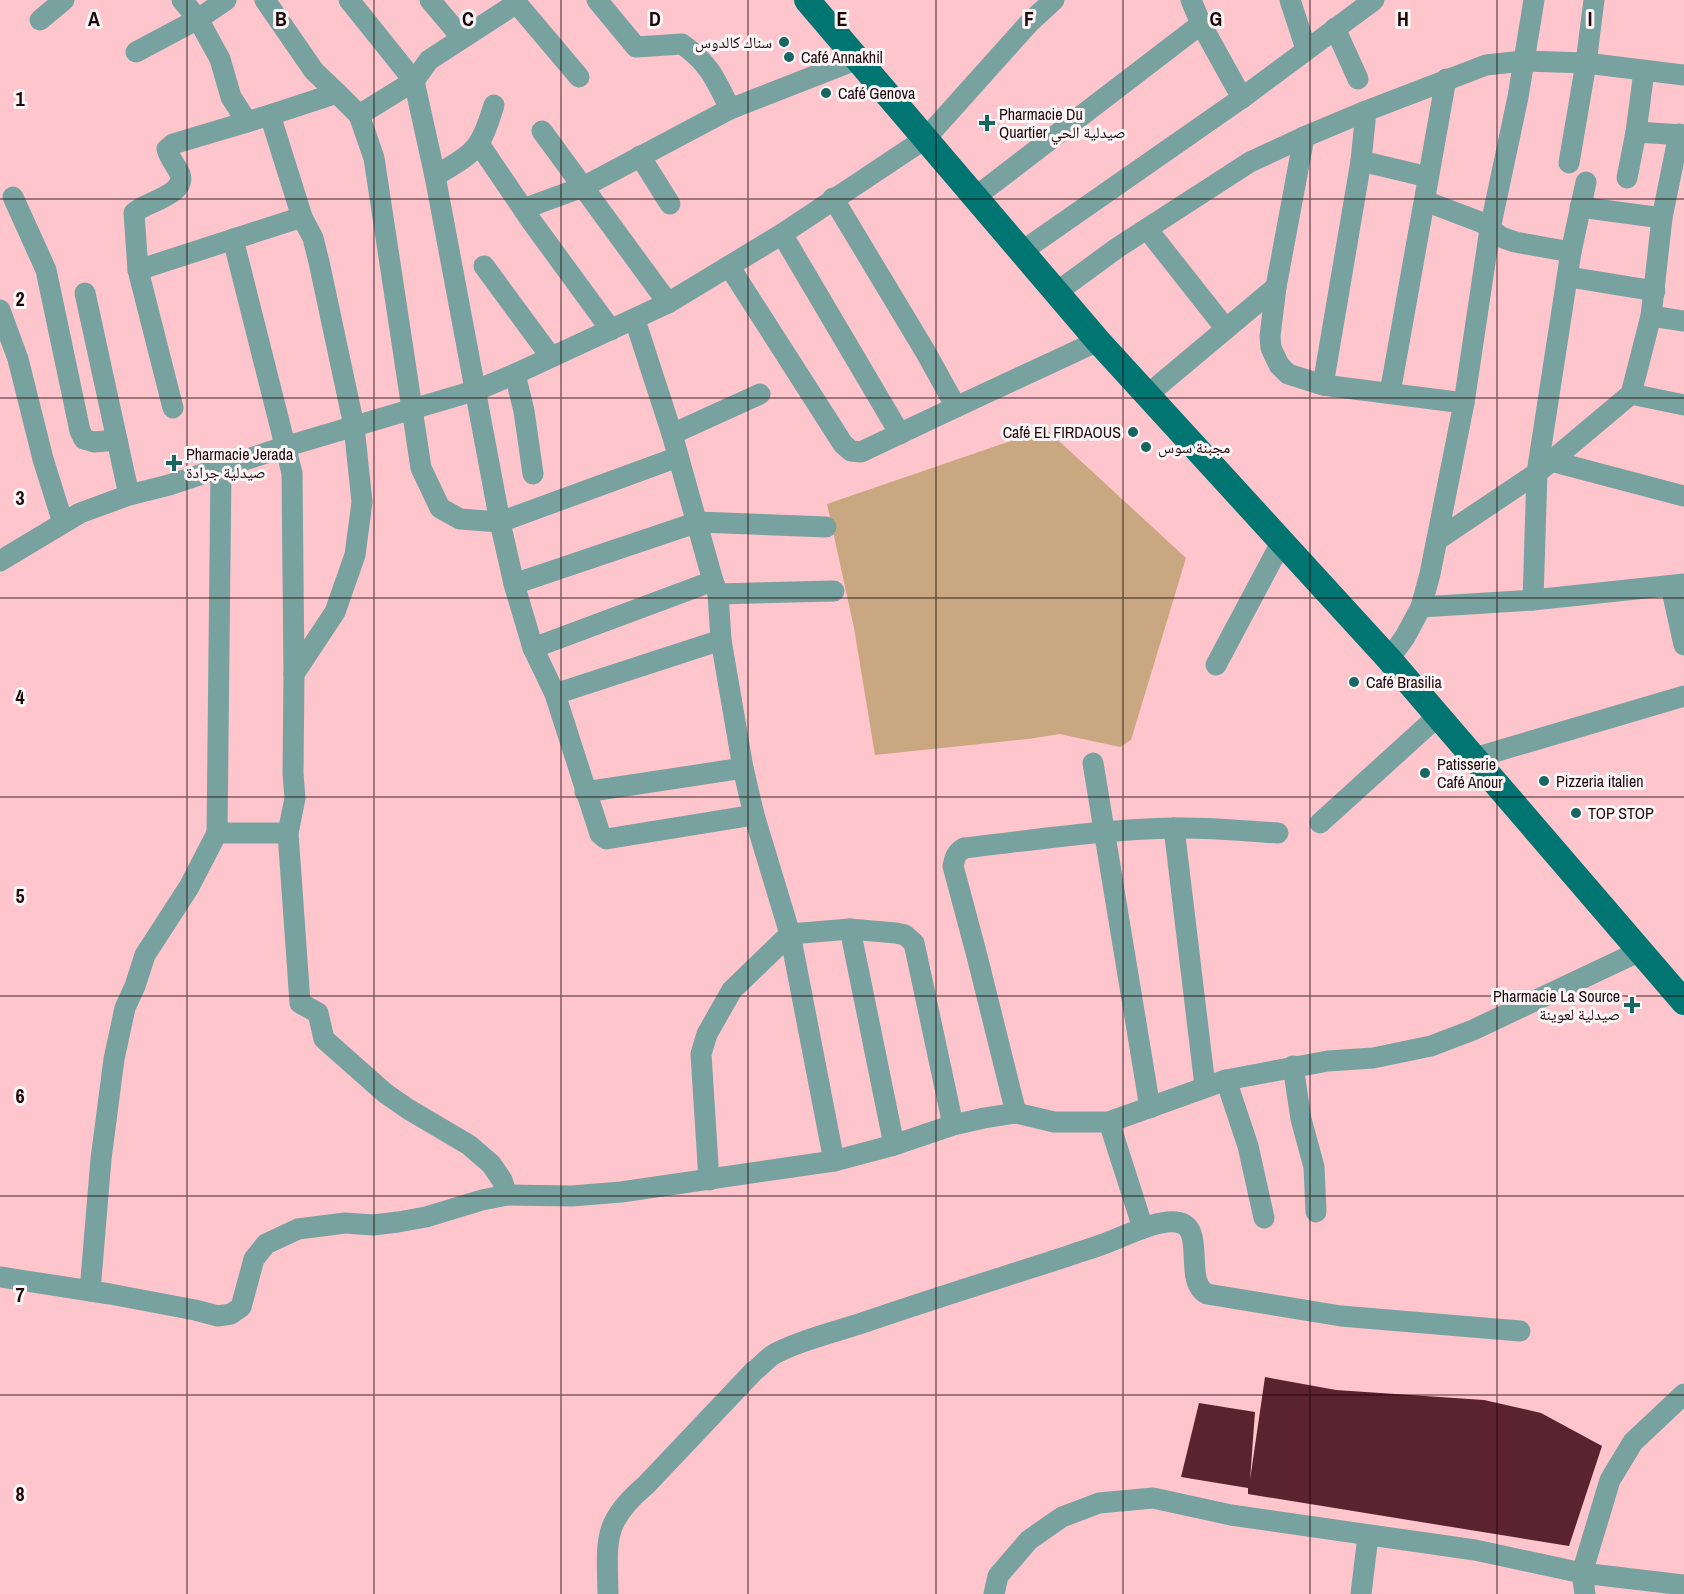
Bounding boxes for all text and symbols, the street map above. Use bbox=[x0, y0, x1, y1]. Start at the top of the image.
text: A bbox=[88, 5, 100, 32]
text: B bbox=[275, 5, 287, 32]
text: C bbox=[462, 5, 474, 32]
text: D bbox=[649, 5, 661, 32]
text: E bbox=[837, 5, 848, 32]
text: F bbox=[1024, 5, 1034, 32]
text: G bbox=[1210, 5, 1222, 32]
text: H bbox=[1397, 5, 1409, 32]
text: I bbox=[1588, 5, 1592, 32]
place label: سناك كالدوس bbox=[695, 31, 772, 53]
marker: سناك كالدوس bbox=[777, 35, 791, 49]
place label: Café Annakhil bbox=[801, 46, 883, 68]
marker: Café Annakhil bbox=[782, 50, 796, 64]
place label: Café Genova bbox=[838, 82, 916, 104]
text: 1 bbox=[15, 85, 25, 112]
marker: Café Genova bbox=[819, 86, 833, 100]
place label: Pharmacie Du Quartier صيدلية الحي bbox=[999, 103, 1126, 145]
marker: Pharmacie Du Quartier صيدلية الحي bbox=[980, 116, 994, 130]
text: 2 bbox=[15, 285, 25, 312]
place label: Café EL FIRDAOUS bbox=[1003, 421, 1121, 443]
marker: Café EL FIRDAOUS bbox=[1126, 425, 1140, 439]
place label: مجبنة سوس bbox=[1158, 436, 1230, 458]
marker: مجبنة سوس bbox=[1139, 440, 1153, 454]
place label: Pharmacie Jerada صيدلية جرادة bbox=[186, 443, 294, 483]
marker: Pharmacie Jerada صيدلية جرادة bbox=[167, 456, 181, 470]
text: 3 bbox=[15, 484, 25, 511]
place label: Café Brasilia bbox=[1366, 671, 1443, 693]
marker: Café Brasilia bbox=[1347, 675, 1361, 689]
text: 4 bbox=[15, 683, 25, 710]
place label: Patisserie Café Anour bbox=[1437, 753, 1503, 793]
marker: Patisserie Café Anour bbox=[1418, 766, 1432, 780]
place label: Pizzeria italien bbox=[1556, 770, 1644, 792]
marker: Pizzeria italien bbox=[1537, 774, 1551, 788]
place label: TOP STOP bbox=[1588, 802, 1654, 824]
marker: TOP STOP bbox=[1569, 806, 1583, 820]
text: 5 bbox=[15, 882, 25, 909]
place label: Pharmacie La Source صيدلية لعوينة bbox=[1493, 985, 1620, 1025]
marker: Pharmacie La Source صيدلية لعوينة bbox=[1625, 998, 1639, 1012]
text: 6 bbox=[15, 1082, 25, 1109]
text: 7 bbox=[15, 1281, 25, 1308]
text: 8 bbox=[15, 1480, 25, 1507]

